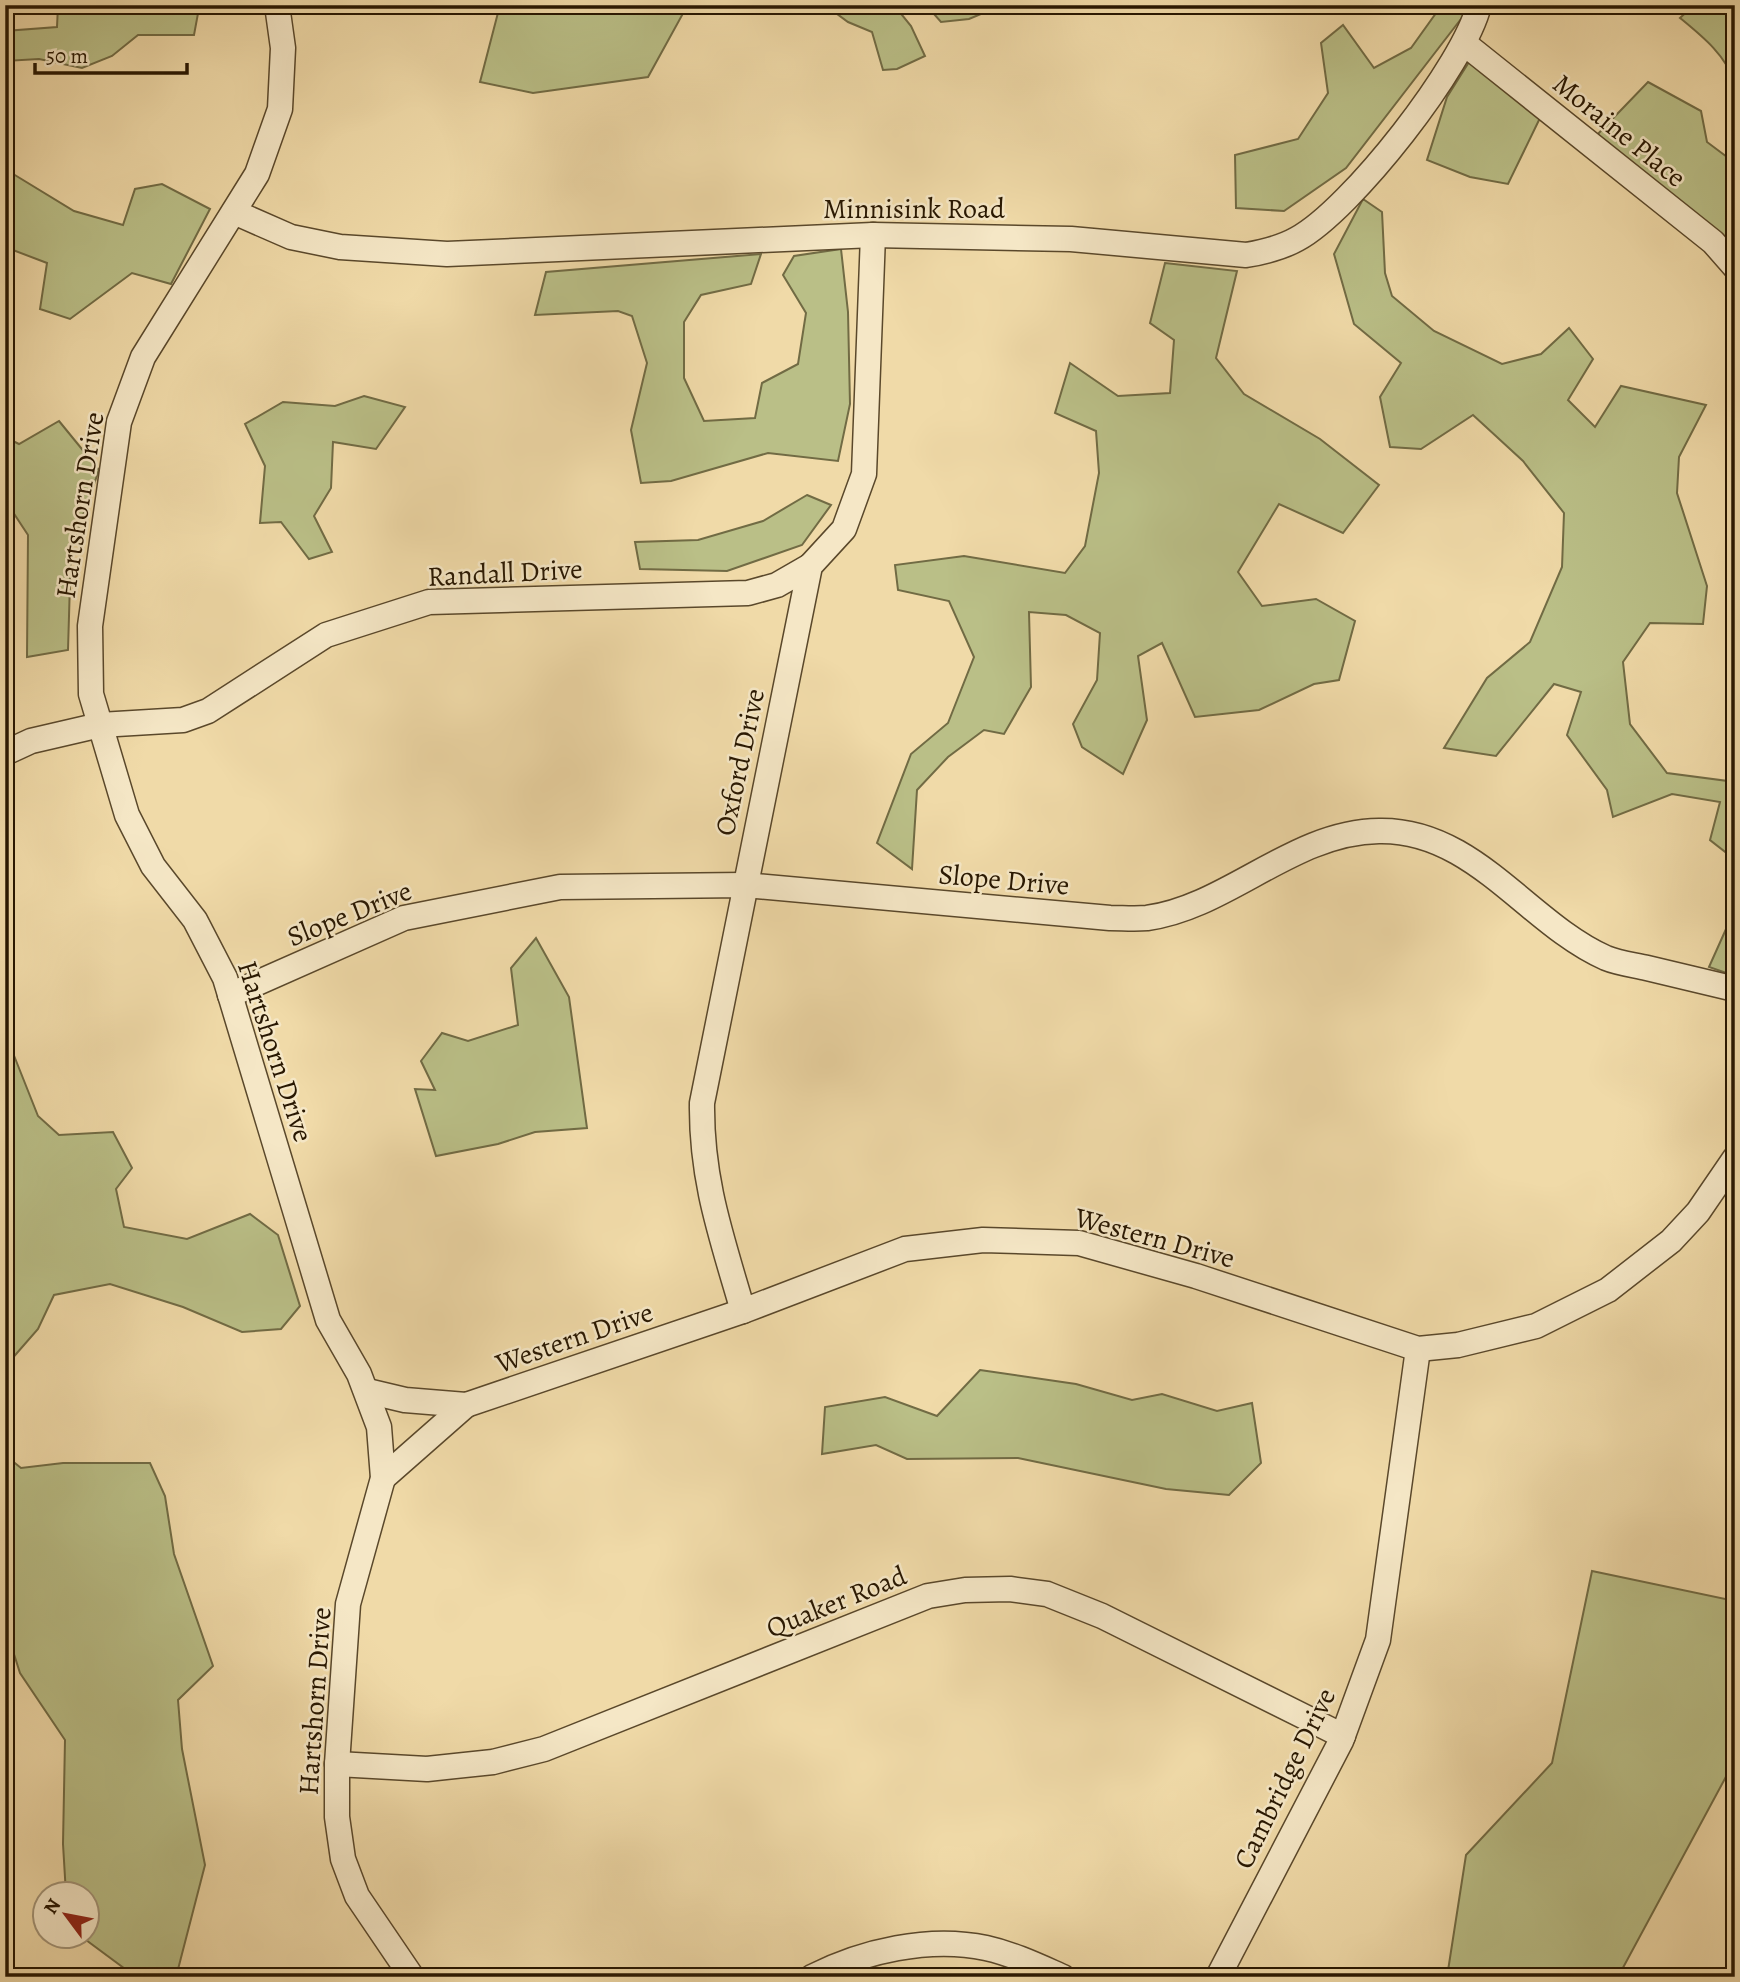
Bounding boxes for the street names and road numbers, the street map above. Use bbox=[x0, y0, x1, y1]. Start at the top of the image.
street label: Moraine Place bbox=[1545, 65, 1694, 196]
street label: Minnisink Road bbox=[823, 190, 1006, 228]
street label: Hartshorn Drive bbox=[47, 409, 113, 601]
street label: Randall Drive bbox=[427, 550, 583, 596]
street label: Oxford Drive bbox=[706, 685, 774, 839]
street label: Slope Drive bbox=[937, 855, 1071, 905]
street label: Slope Drive bbox=[281, 872, 417, 956]
street label: Hartshorn Drive bbox=[228, 956, 322, 1147]
street label: Western Drive bbox=[1070, 1198, 1239, 1278]
street label: Western Drive bbox=[490, 1293, 658, 1383]
street label: Quaker Road bbox=[761, 1556, 913, 1647]
street label: Hartshorn Drive bbox=[289, 1606, 341, 1796]
street label: Cambridge Drive bbox=[1225, 1682, 1345, 1875]

